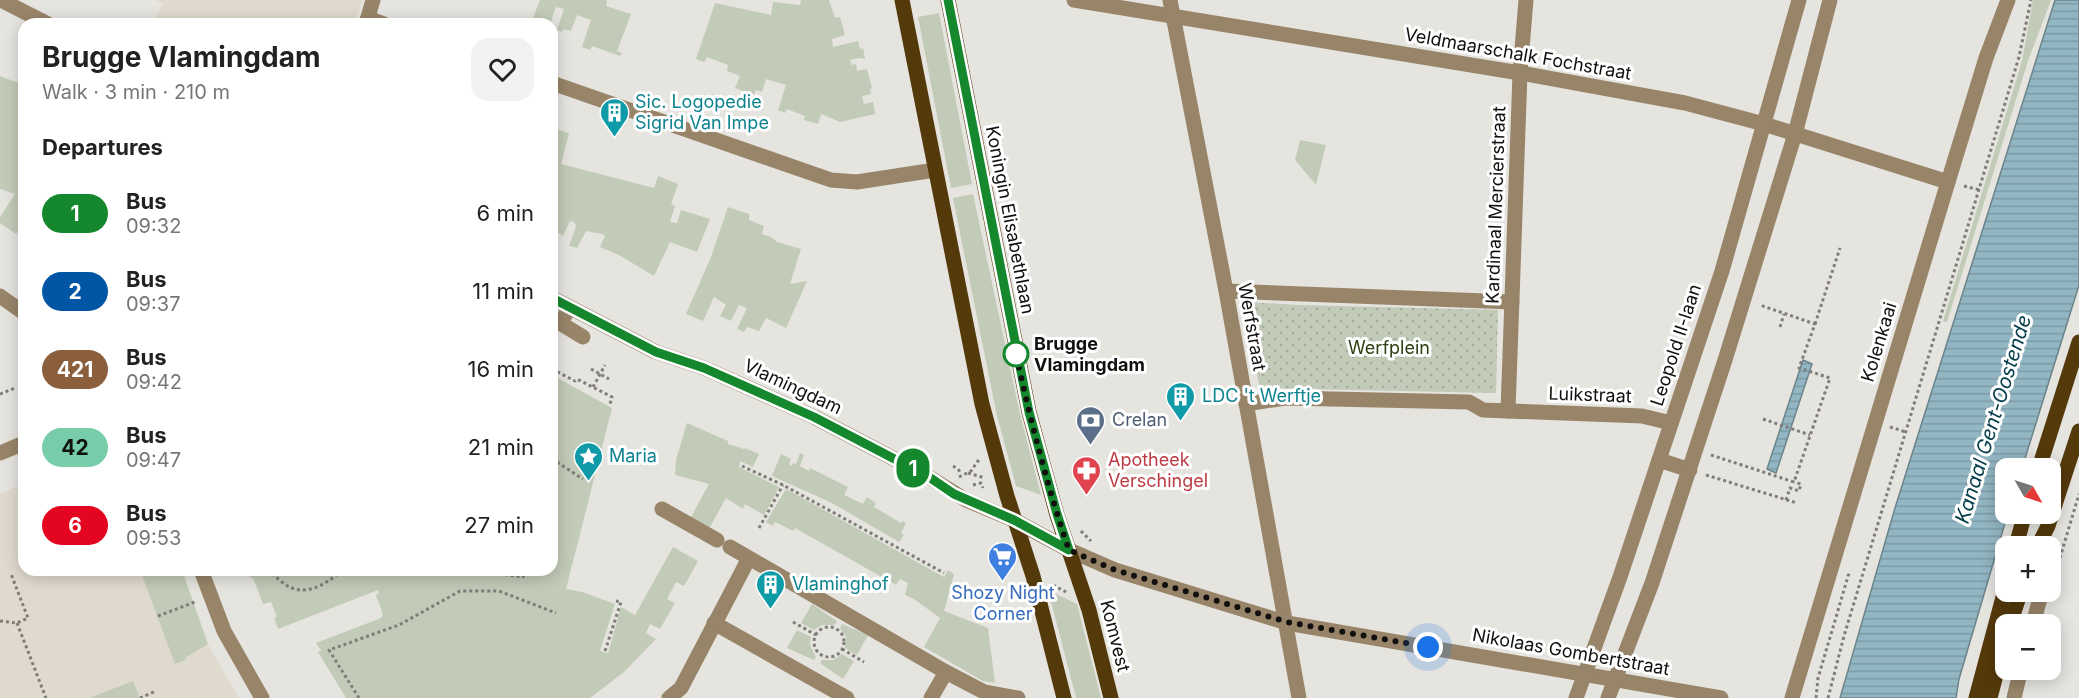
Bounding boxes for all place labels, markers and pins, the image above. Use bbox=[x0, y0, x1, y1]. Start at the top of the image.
place label: Sic. Logopedie Sigrid Van Impe bbox=[635, 91, 769, 133]
building icon: Sic. Logopedie Sigrid Van Impe bbox=[598, 96, 630, 138]
place label: Brugge Vlamingdam bbox=[1034, 333, 1145, 375]
marker: Brugge Vlamingdam bbox=[1003, 341, 1029, 367]
building icon: LDC 't Werftje bbox=[1165, 380, 1197, 422]
place label: LDC 't Werftje bbox=[1202, 385, 1321, 406]
bank icon: Crelan bbox=[1075, 404, 1107, 446]
place label: Crelan bbox=[1112, 409, 1167, 430]
place icon: Maria bbox=[572, 440, 604, 482]
place label: Maria bbox=[609, 445, 657, 466]
place label: Apotheek Verschingel bbox=[1108, 449, 1208, 491]
pharmacy icon: Apotheek Verschingel bbox=[1071, 454, 1103, 496]
supermarket icon: Shozy Night Corner bbox=[987, 540, 1019, 582]
building icon: Vlaminghof bbox=[755, 568, 787, 610]
place label: Vlaminghof bbox=[792, 573, 889, 594]
place label: Shozy Night Corner bbox=[951, 582, 1055, 624]

